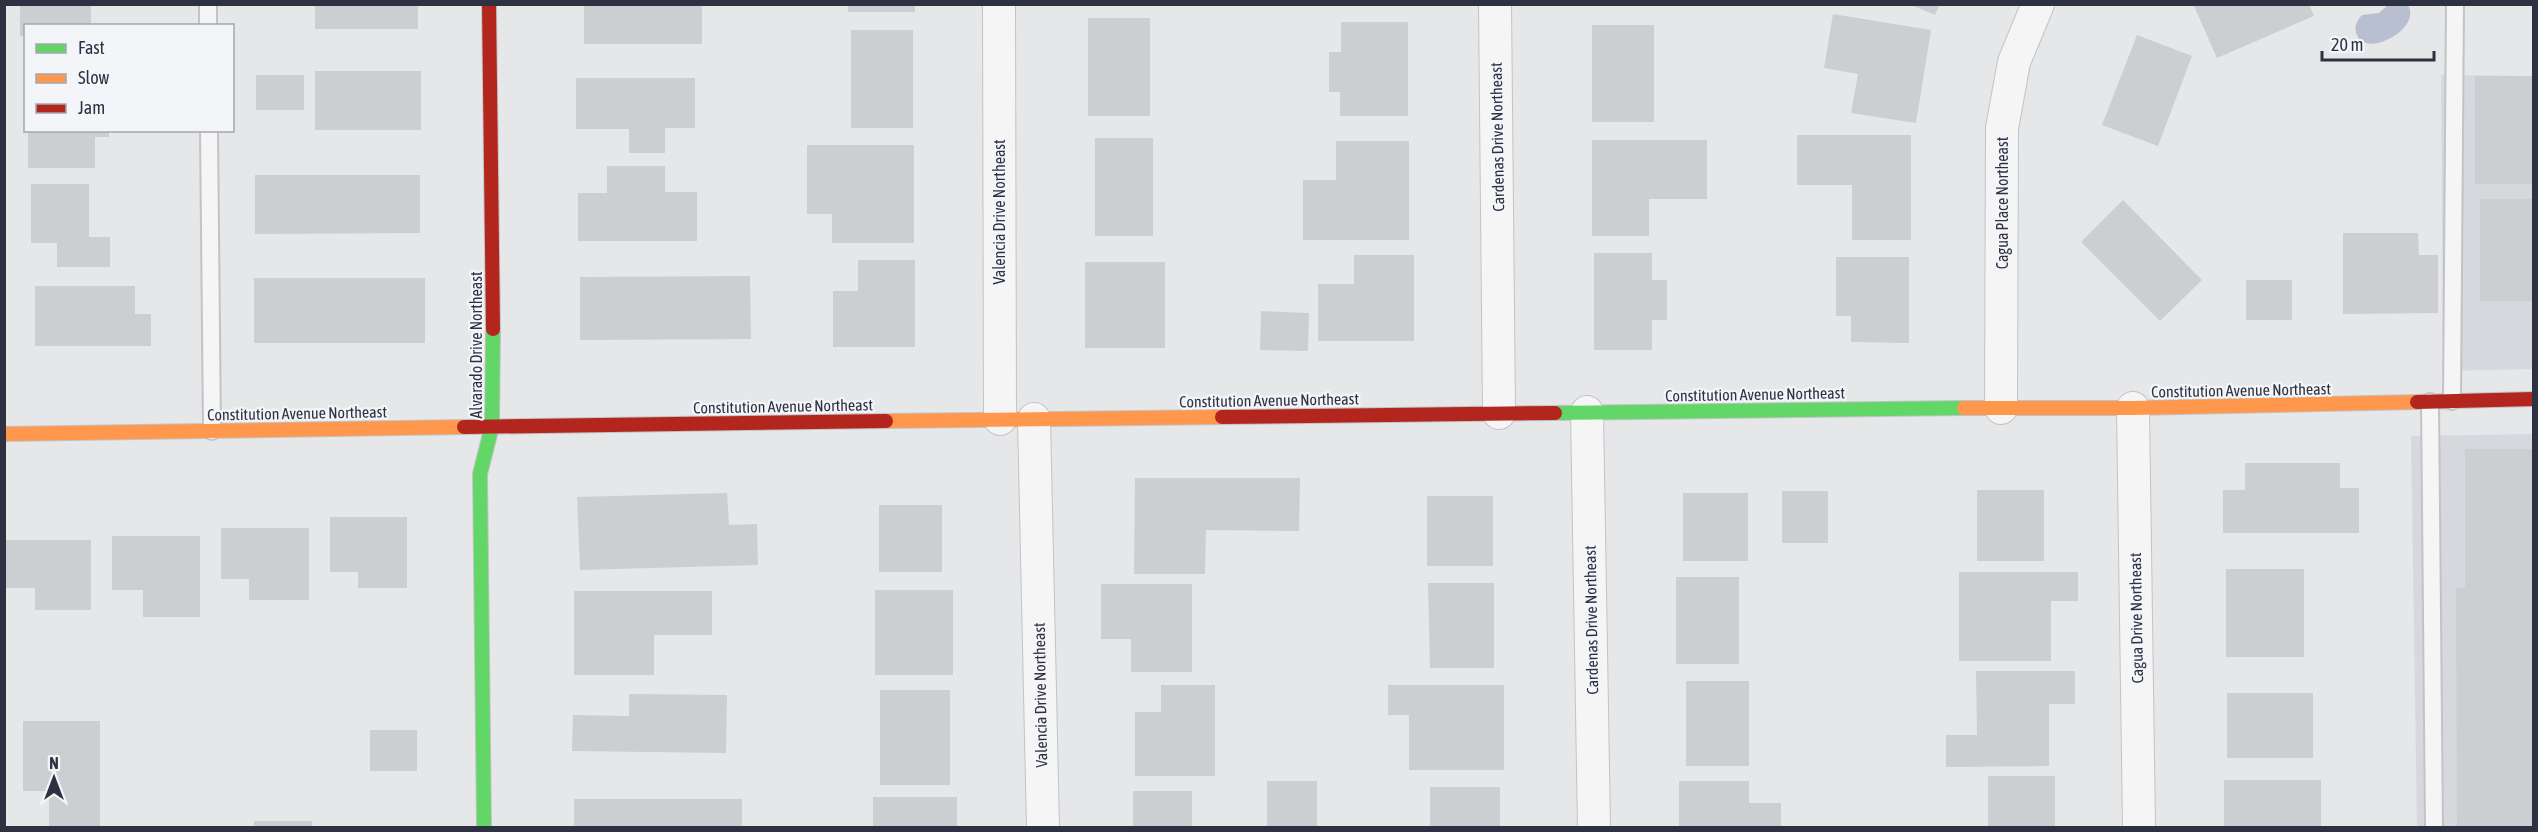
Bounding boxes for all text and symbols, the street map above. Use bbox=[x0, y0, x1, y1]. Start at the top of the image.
legend bbox=[24, 24, 234, 132]
scale bar bbox=[2322, 24, 2434, 62]
text: 20 m bbox=[2331, 34, 2363, 55]
text: Fast bbox=[78, 37, 105, 58]
street label: Cardenas Drive Northeast bbox=[1487, 62, 1507, 212]
text: Slow bbox=[78, 67, 109, 88]
text: Jam bbox=[78, 97, 105, 118]
street label: Cagua Place Northeast bbox=[1993, 136, 2012, 269]
street label: Valencia Drive Northeast bbox=[990, 139, 1008, 285]
street label: Alvarado Drive Northeast bbox=[467, 271, 485, 419]
street label: Constitution Avenue Northeast bbox=[2151, 379, 2331, 401]
street label: Constitution Avenue Northeast bbox=[1665, 383, 1845, 405]
street label: Constitution Avenue Northeast bbox=[1179, 389, 1359, 411]
street label: Constitution Avenue Northeast bbox=[693, 395, 873, 417]
street label: Constitution Avenue Northeast bbox=[207, 402, 387, 424]
street label: Cardenas Drive Northeast bbox=[1581, 545, 1601, 695]
street label: Cagua Drive Northeast bbox=[2126, 552, 2147, 684]
street label: Valencia Drive Northeast bbox=[1030, 622, 1050, 768]
north arrow bbox=[24, 748, 84, 808]
text: N bbox=[49, 754, 59, 772]

